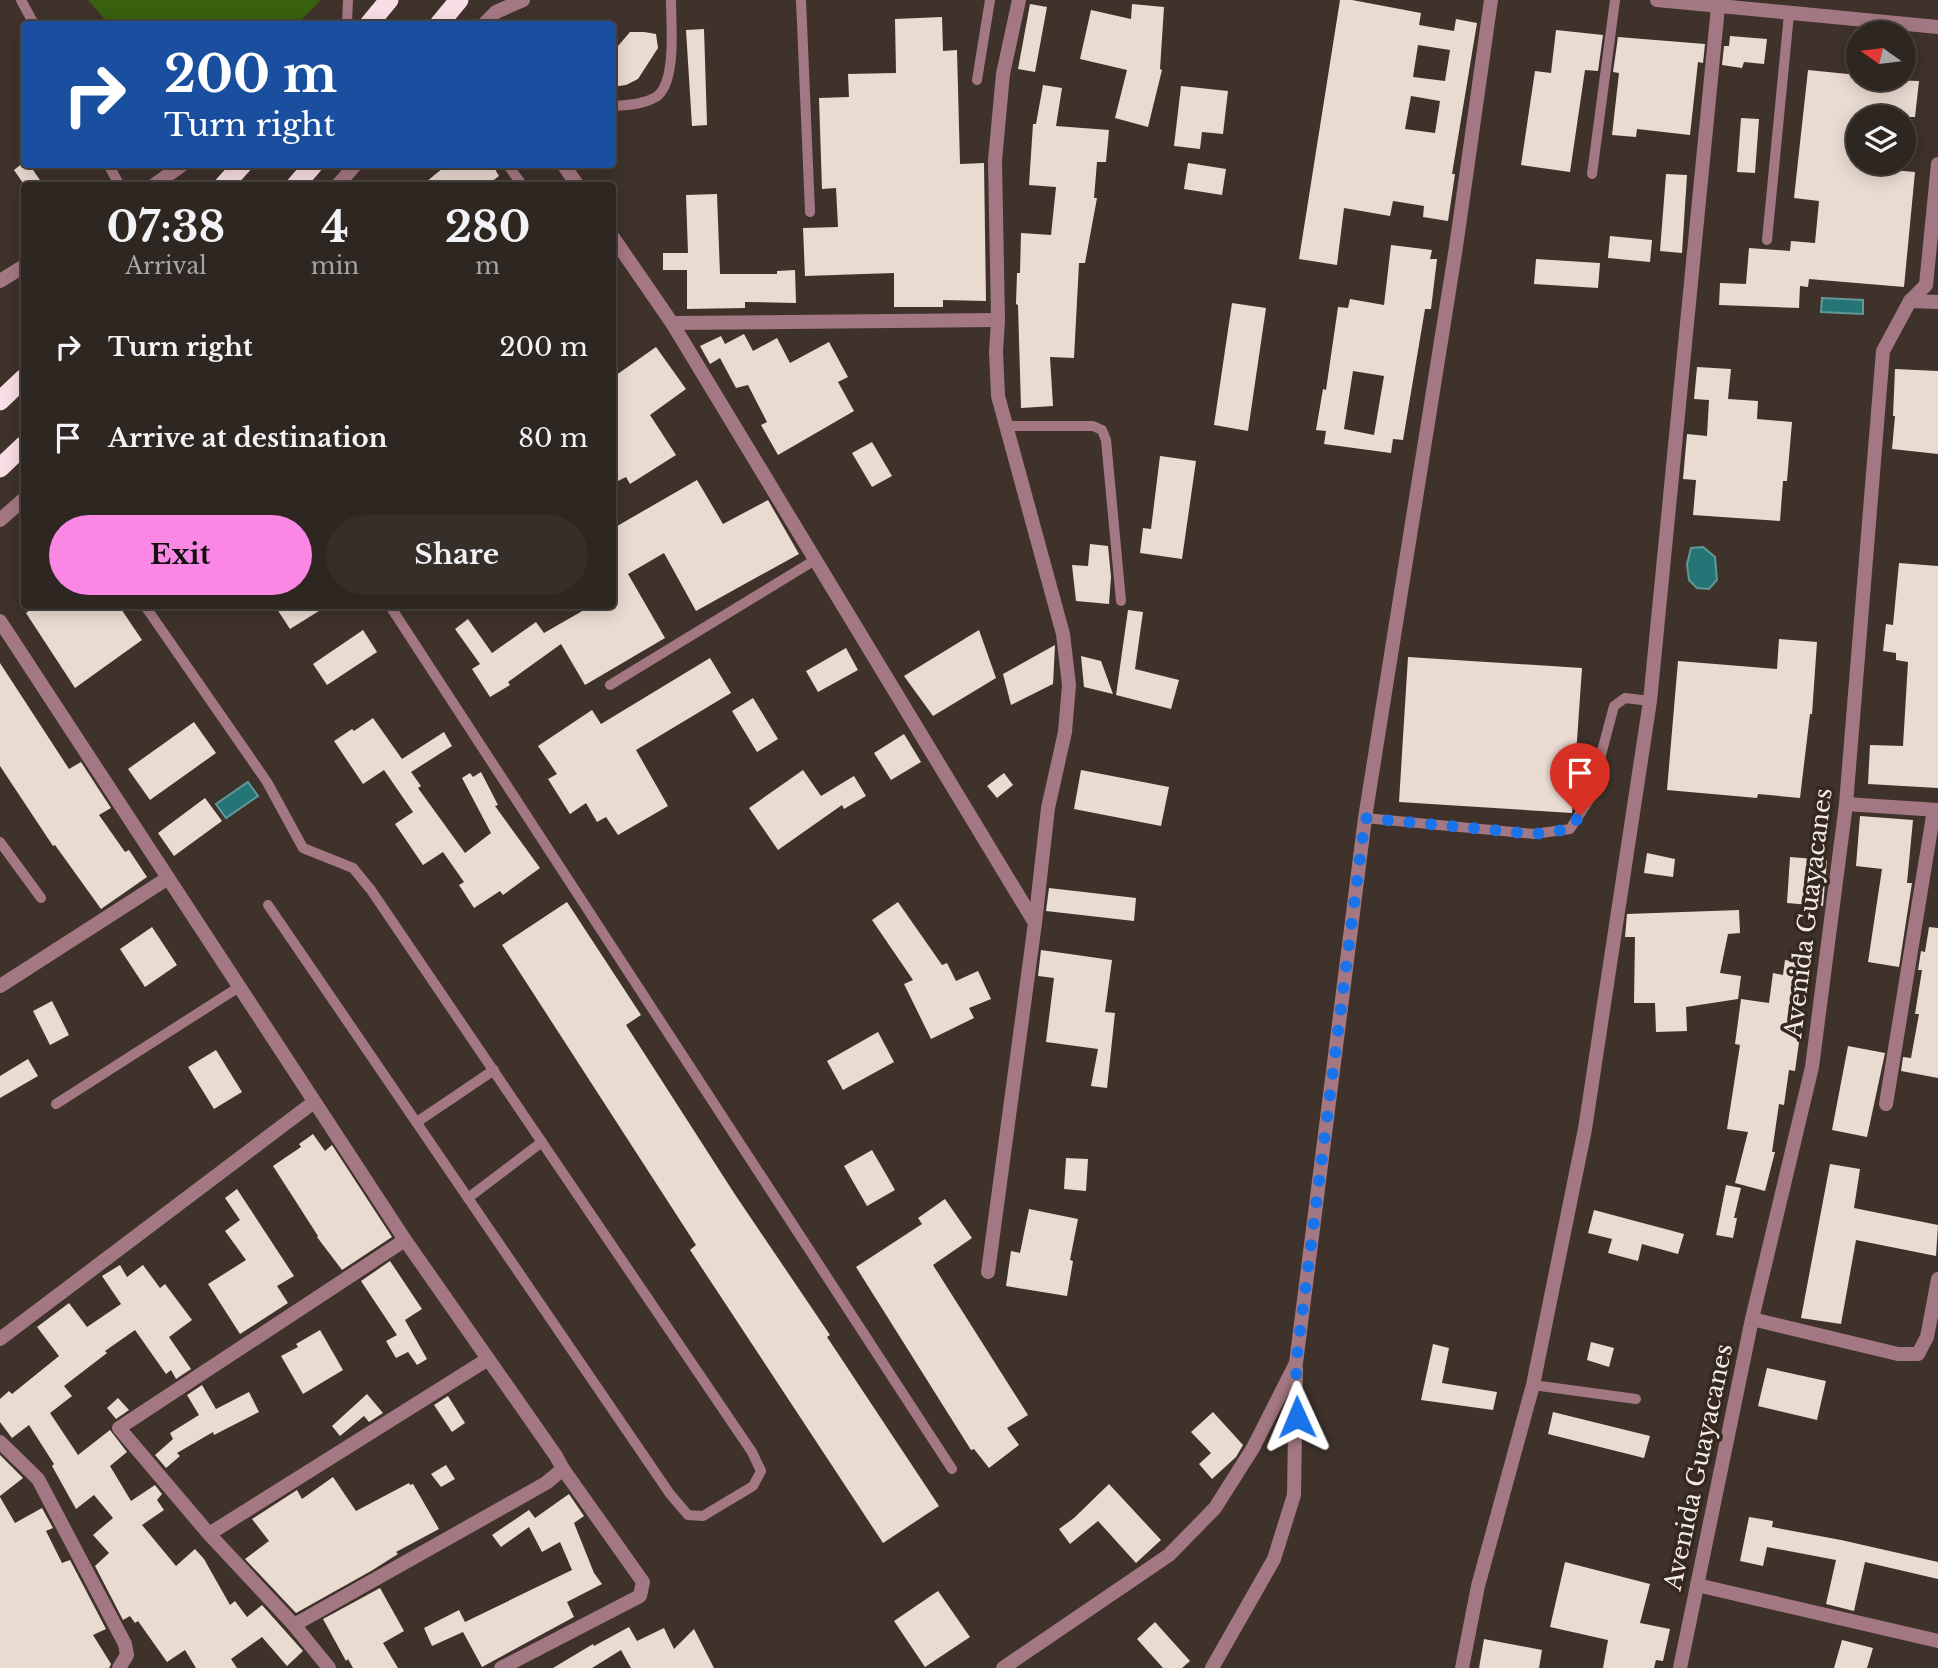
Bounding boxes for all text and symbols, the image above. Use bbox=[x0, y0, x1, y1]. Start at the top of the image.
north arrow bbox=[1846, 21, 1916, 91]
map controls bbox=[1846, 21, 1916, 175]
text: 200 m bbox=[164, 44, 337, 105]
icon: right bbox=[49, 49, 140, 140]
text: Turn right bbox=[164, 105, 335, 145]
button: layers bbox=[1846, 105, 1916, 175]
text: 07:38 bbox=[107, 201, 225, 253]
text: 4 bbox=[321, 201, 349, 253]
text: 280 bbox=[445, 201, 530, 253]
text: Arrival bbox=[125, 252, 207, 280]
text: min bbox=[311, 252, 359, 280]
text: m bbox=[475, 252, 500, 280]
icon: right bbox=[49, 328, 87, 366]
text: Turn right bbox=[108, 331, 253, 363]
text: 200 m bbox=[499, 331, 588, 363]
icon: arrive bbox=[49, 419, 87, 457]
text: Arrive at destination bbox=[108, 422, 388, 454]
text: 80 m bbox=[518, 422, 588, 454]
button: Exit bbox=[49, 515, 312, 595]
button: Share bbox=[326, 515, 588, 595]
pin bbox=[1550, 743, 1610, 815]
icon: arrive bbox=[1561, 754, 1599, 792]
street label: Avenida Guayacanes bbox=[1778, 786, 1838, 1041]
street label: Avenida Guayacanes bbox=[1657, 1341, 1738, 1594]
position arrow bbox=[1260, 1380, 1334, 1454]

